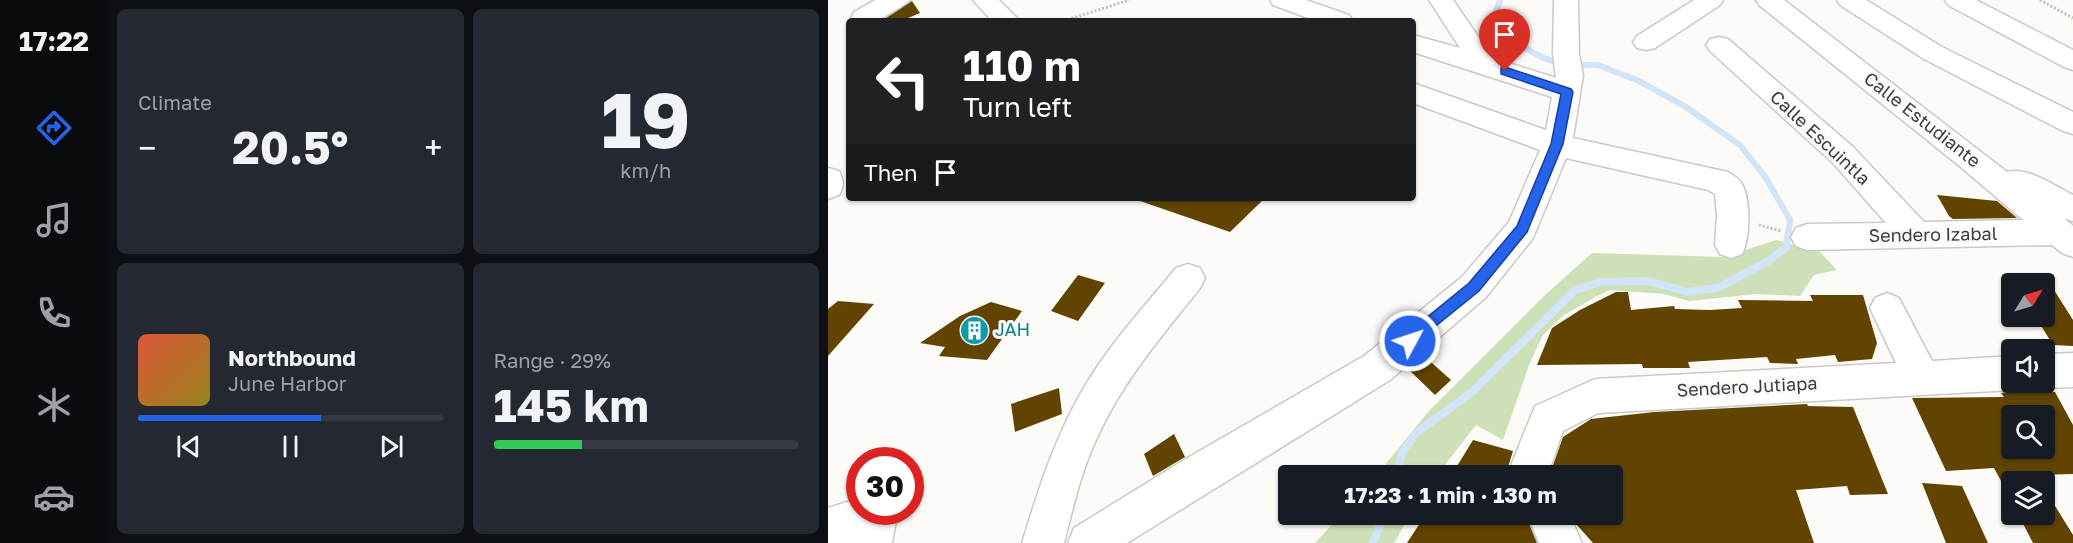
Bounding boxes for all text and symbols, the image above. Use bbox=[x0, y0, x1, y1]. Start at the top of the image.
pin bbox=[1479, 9, 1530, 71]
icon: arrive bbox=[1488, 18, 1521, 51]
text: 17:22 bbox=[19, 25, 89, 57]
text: 110 m bbox=[963, 40, 1081, 90]
icon: left bbox=[864, 42, 942, 120]
street label: Calle Estudiante bbox=[1860, 67, 1985, 172]
text: 19 bbox=[601, 72, 691, 165]
street label: Calle Escuintla bbox=[1766, 85, 1875, 189]
text: Climate bbox=[138, 90, 212, 114]
text: Turn left bbox=[963, 91, 1072, 123]
icon: directions bbox=[33, 107, 75, 149]
text: 20.5° bbox=[232, 120, 348, 174]
text: − bbox=[138, 128, 156, 167]
text: + bbox=[424, 128, 442, 167]
icon: arrive bbox=[929, 156, 962, 189]
text: km/h bbox=[620, 158, 671, 182]
text: Then bbox=[864, 159, 917, 186]
icon: music bbox=[33, 199, 75, 241]
street label: Sendero Izabal bbox=[1868, 222, 1998, 246]
north arrow bbox=[2001, 273, 2055, 327]
map controls bbox=[2001, 273, 2055, 525]
icon: phone bbox=[33, 292, 75, 334]
position arrow bbox=[1378, 309, 1442, 373]
building icon: JAH bbox=[958, 314, 990, 346]
place label: JAH bbox=[995, 318, 1030, 340]
button: sound bbox=[2001, 339, 2055, 393]
text: Northbound bbox=[228, 344, 356, 371]
text: Range · 29% bbox=[494, 348, 611, 372]
text: June Harbor bbox=[228, 371, 347, 395]
street label: Sendero Jutiapa bbox=[1676, 371, 1818, 401]
text: 145 km bbox=[494, 378, 649, 432]
icon: climate bbox=[33, 384, 75, 426]
button: search bbox=[2001, 405, 2055, 459]
icon: previous bbox=[172, 430, 205, 463]
icon: pause bbox=[274, 430, 307, 463]
icon: next bbox=[375, 430, 408, 463]
speed limit sign: 30 bbox=[846, 447, 924, 525]
button: layers bbox=[2001, 471, 2055, 525]
icon: car bbox=[33, 476, 75, 518]
text: 17:23 · 1 min · 130 m bbox=[1344, 481, 1557, 508]

